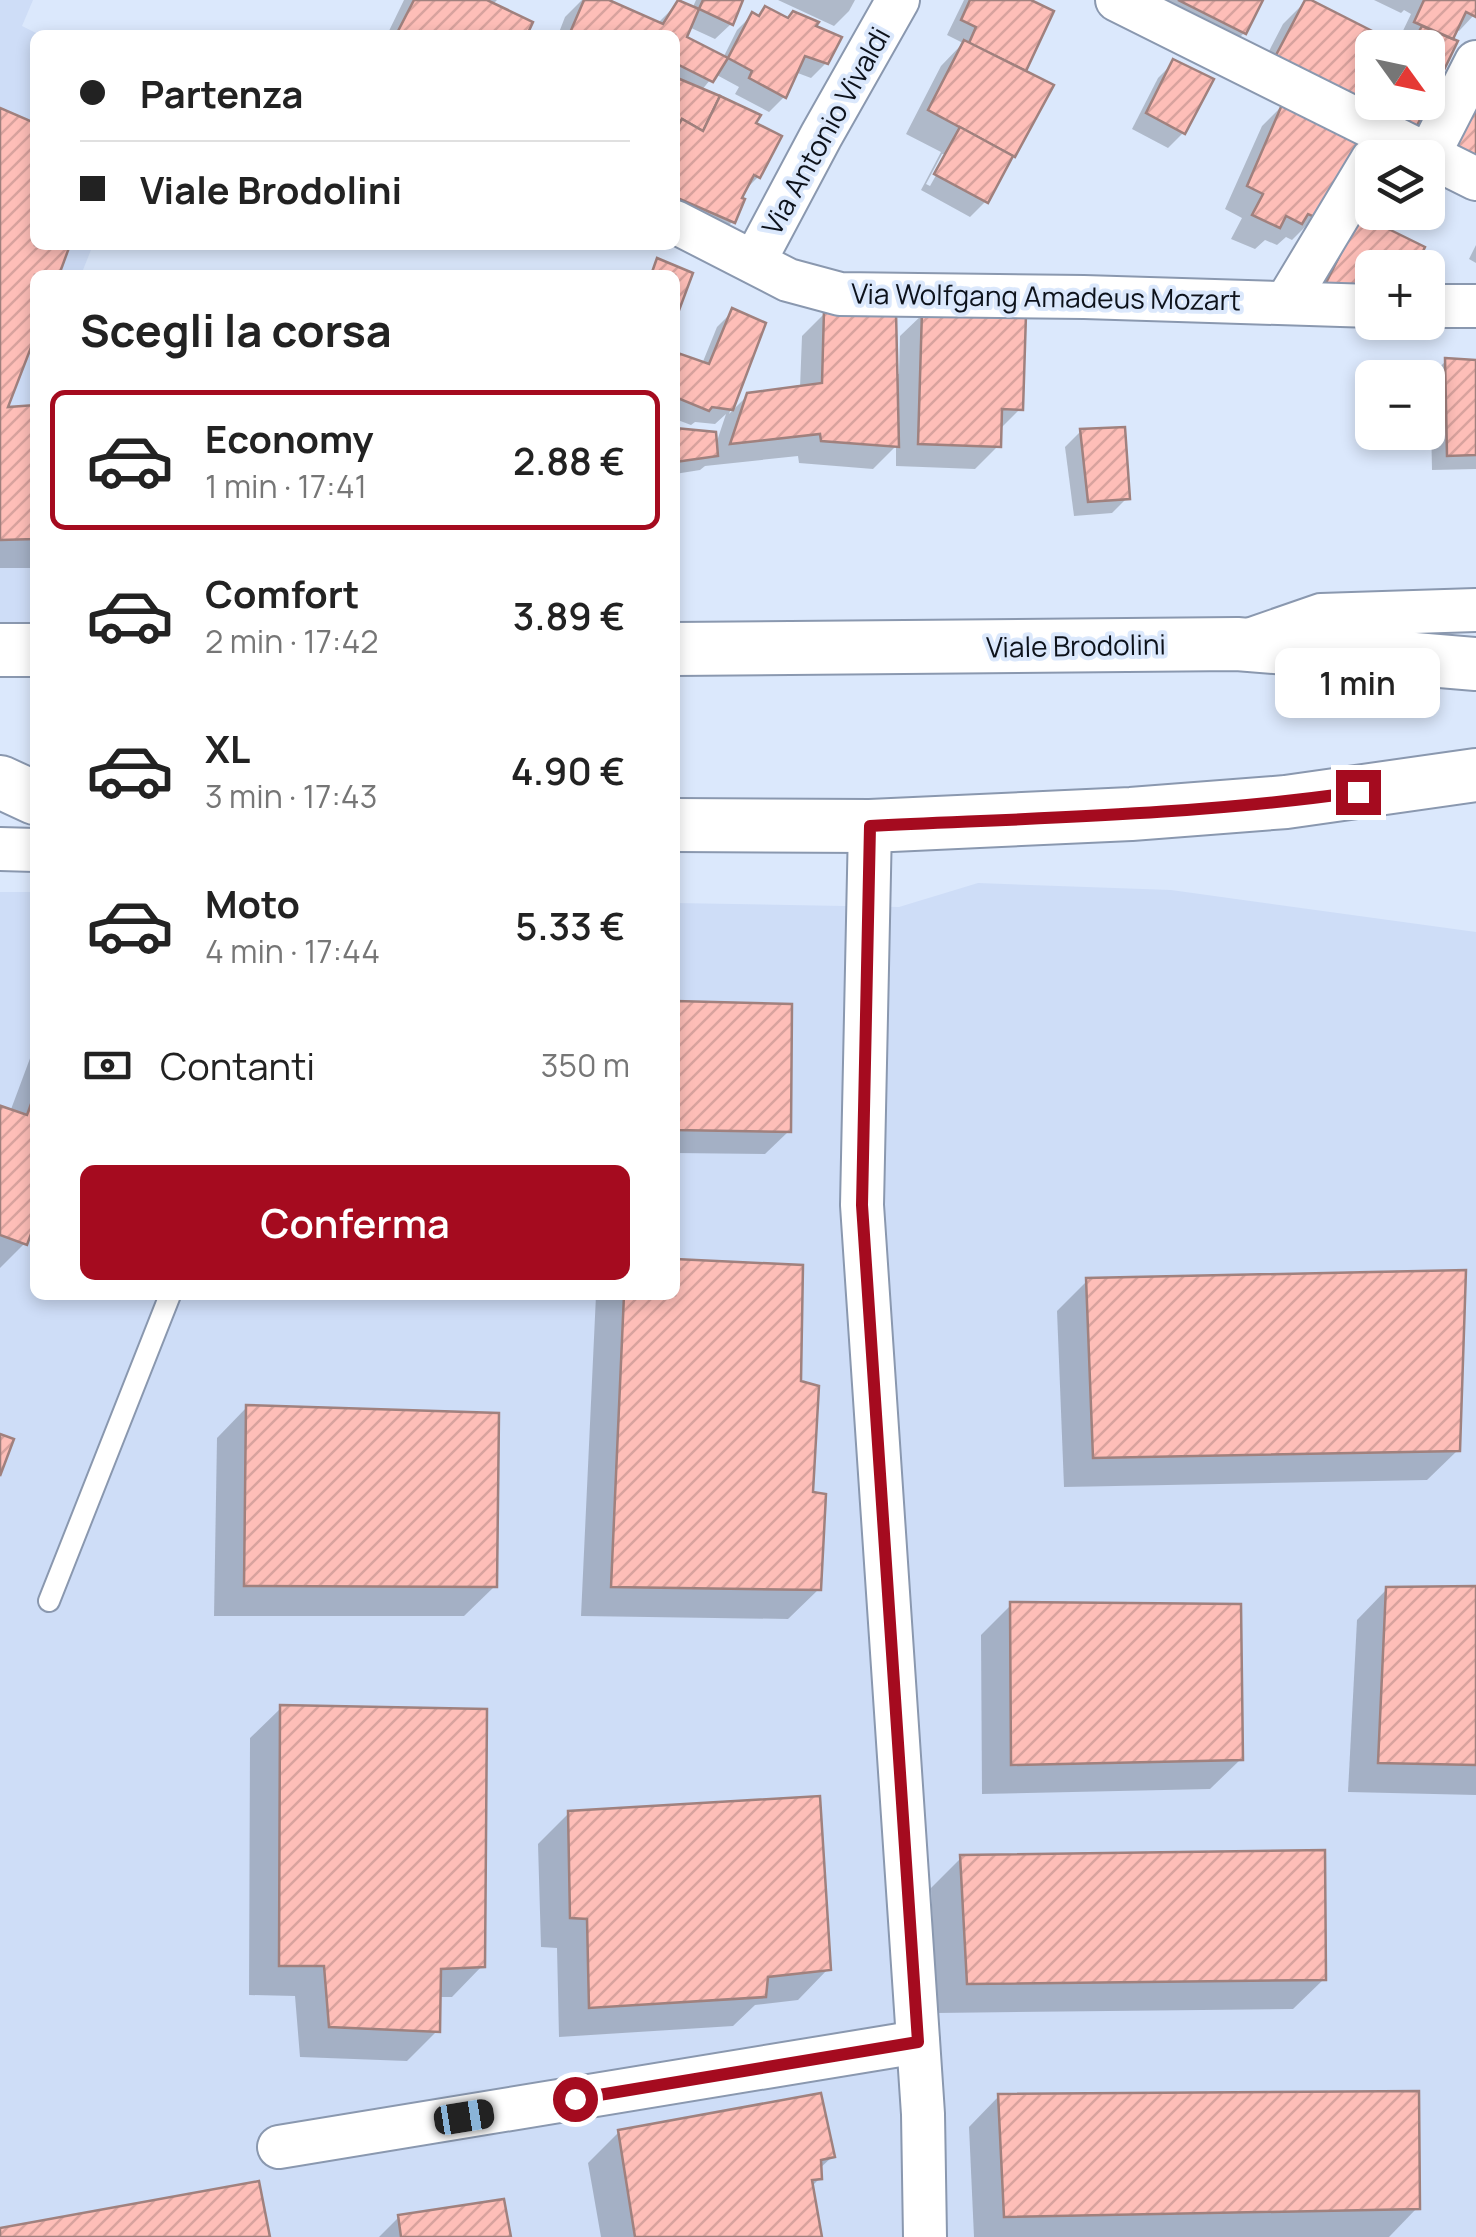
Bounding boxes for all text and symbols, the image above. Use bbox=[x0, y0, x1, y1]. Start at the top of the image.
street label: Via Antonio Vivaldi bbox=[752, 20, 898, 241]
north arrow bbox=[1355, 30, 1445, 120]
map controls bbox=[1355, 30, 1445, 450]
text: Partenza bbox=[140, 67, 303, 119]
button: layers bbox=[1355, 140, 1445, 230]
text: Viale Brodolini bbox=[140, 163, 402, 215]
button: + bbox=[1355, 250, 1445, 340]
street label: Via Wolfgang Amadeus Mozart bbox=[851, 274, 1241, 318]
text: Scegli la corsa bbox=[80, 299, 392, 361]
button: − bbox=[1355, 360, 1445, 450]
text: Economy bbox=[205, 412, 374, 464]
icon: car bbox=[85, 415, 175, 505]
text: 2.88 € bbox=[513, 434, 625, 486]
text: 1 min · 17:41 bbox=[205, 464, 367, 508]
text: Comfort bbox=[205, 567, 359, 619]
icon: car bbox=[85, 570, 175, 660]
text: 3.89 € bbox=[513, 589, 625, 641]
text: 2 min · 17:42 bbox=[205, 619, 379, 663]
street label: Viale Brodolini bbox=[986, 624, 1166, 666]
callout: 1 min bbox=[1276, 647, 1440, 717]
text: 1 min bbox=[1319, 661, 1396, 705]
text: XL bbox=[205, 722, 250, 774]
icon: car bbox=[85, 725, 175, 815]
text: 4.90 € bbox=[511, 744, 625, 796]
route end bbox=[1336, 770, 1381, 815]
text: 3 min · 17:43 bbox=[205, 774, 377, 818]
text: Moto bbox=[205, 877, 300, 929]
icon: car bbox=[85, 880, 175, 970]
text: 5.33 € bbox=[515, 899, 625, 951]
text: 4 min · 17:44 bbox=[205, 929, 380, 973]
icon: cash bbox=[80, 1038, 135, 1093]
text: Contanti bbox=[160, 1039, 315, 1091]
text: 350 m bbox=[541, 1043, 630, 1087]
button: Conferma bbox=[80, 1165, 630, 1280]
route start bbox=[553, 2077, 598, 2122]
car bbox=[432, 2097, 496, 2137]

